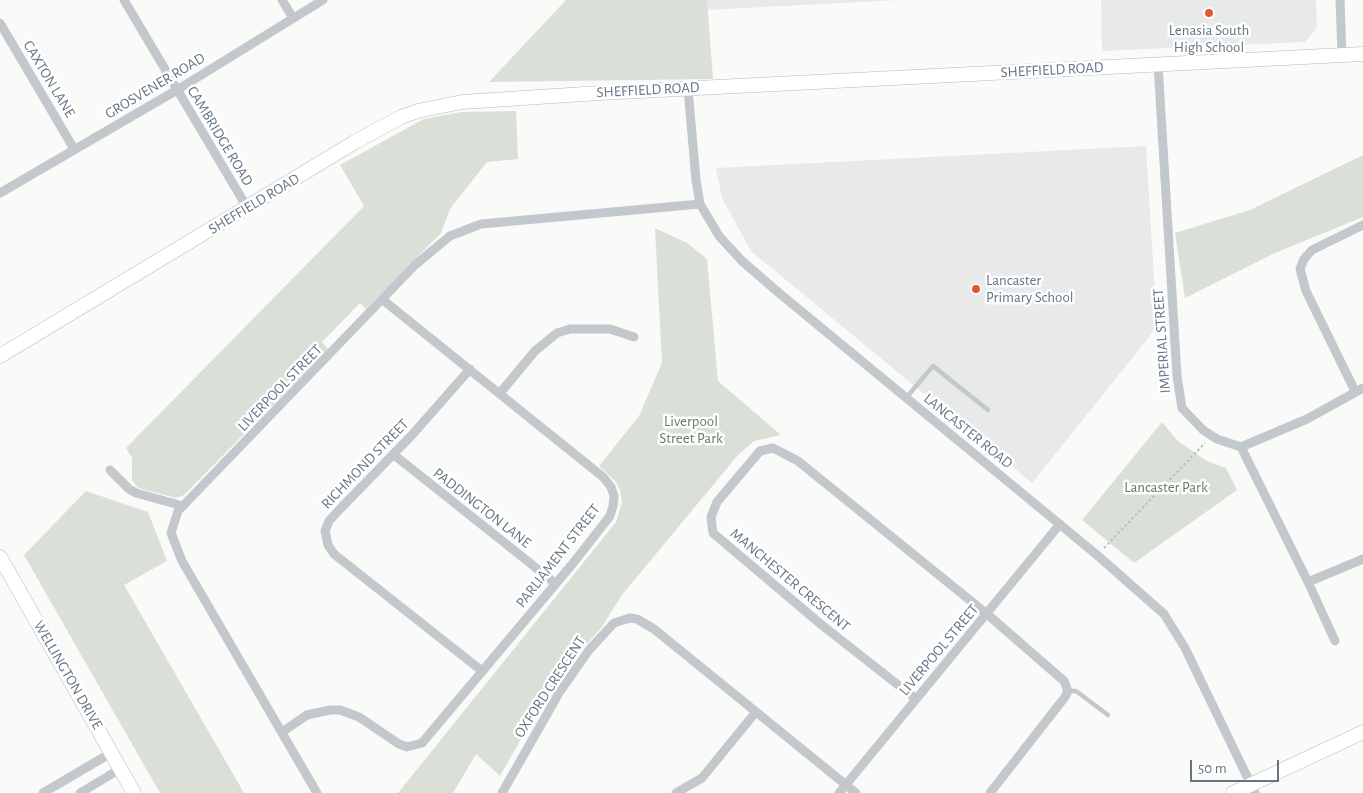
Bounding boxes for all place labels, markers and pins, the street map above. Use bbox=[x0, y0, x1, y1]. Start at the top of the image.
marker: Lenasia South High School bbox=[1203, 7, 1215, 19]
place label: Lenasia South High School bbox=[1169, 21, 1249, 56]
place label: Lancaster Primary School bbox=[986, 271, 1074, 306]
marker: Lancaster Primary School bbox=[970, 283, 982, 295]

